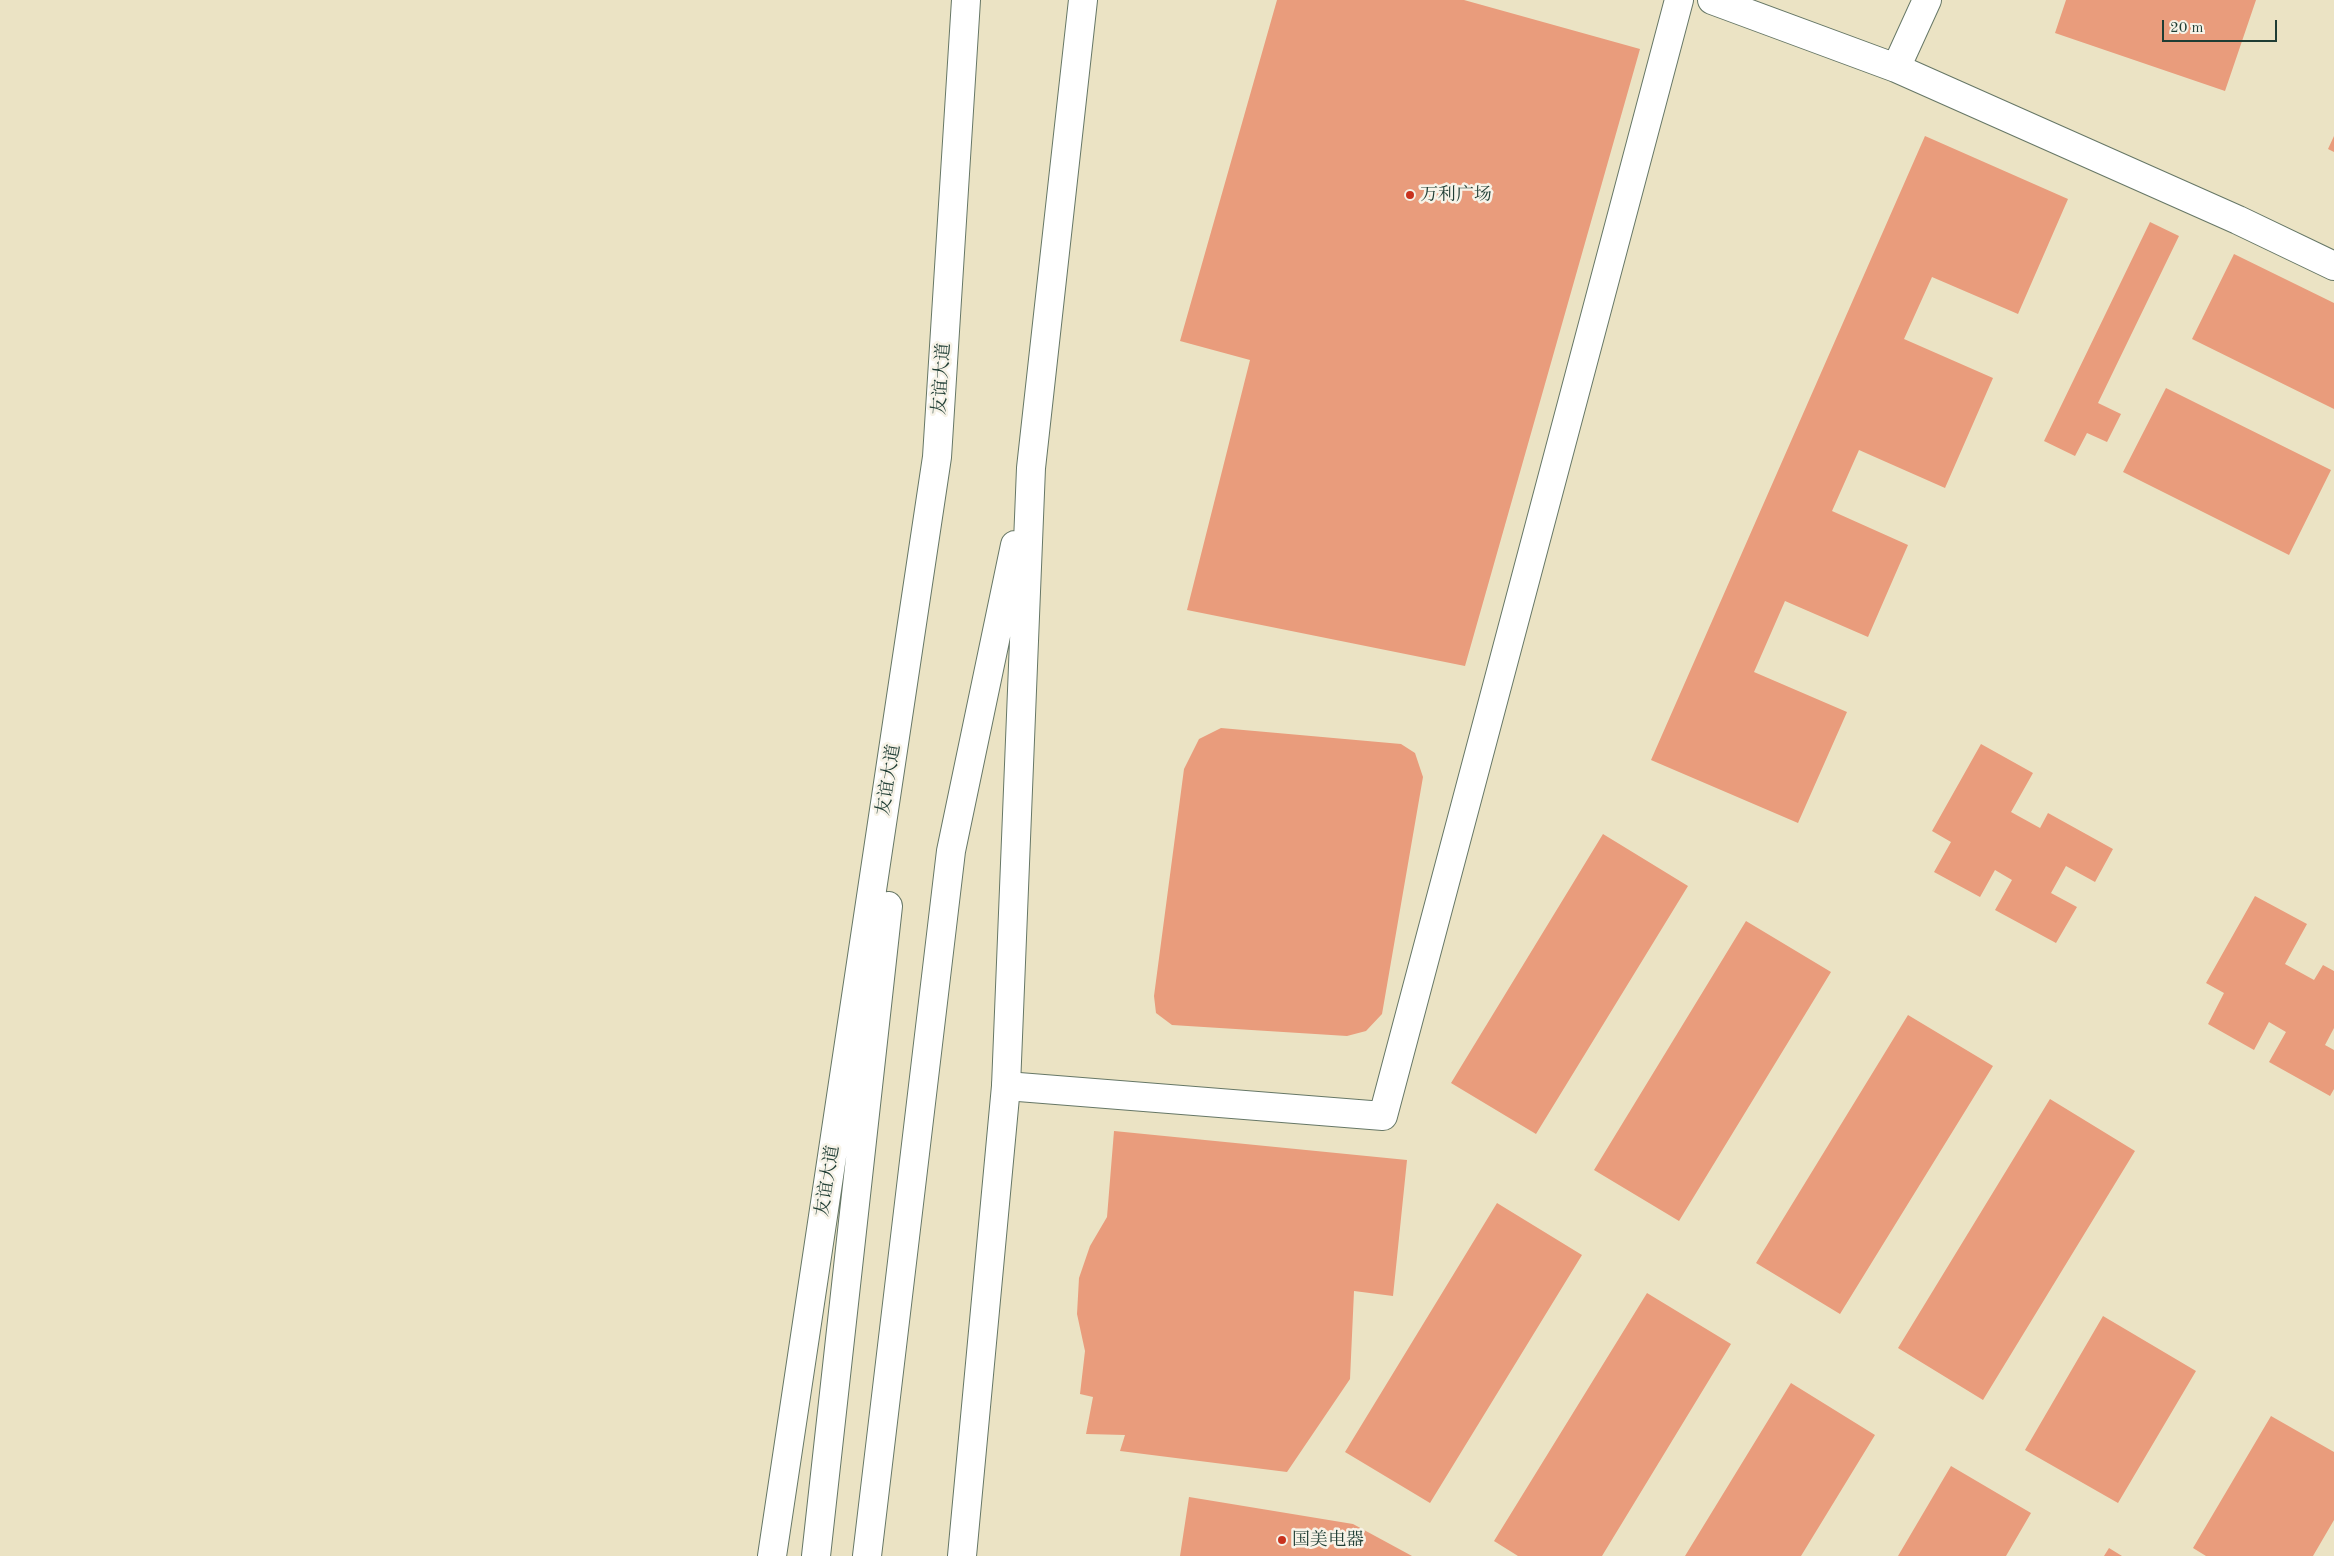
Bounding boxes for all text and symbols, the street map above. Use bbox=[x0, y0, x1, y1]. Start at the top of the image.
scale bar bbox=[2164, 10, 2279, 42]
text: 20 m bbox=[2170, 21, 2204, 36]
place label: 万利广场 bbox=[1420, 184, 1492, 206]
marker: 万利广场 bbox=[1404, 189, 1416, 201]
street label: 友谊大道 bbox=[929, 342, 955, 416]
street label: 友谊大道 bbox=[873, 743, 905, 817]
street label: 友谊大道 bbox=[812, 1144, 844, 1218]
place label: 国美电器 bbox=[1292, 1529, 1364, 1551]
marker: 国美电器 bbox=[1276, 1534, 1288, 1546]

